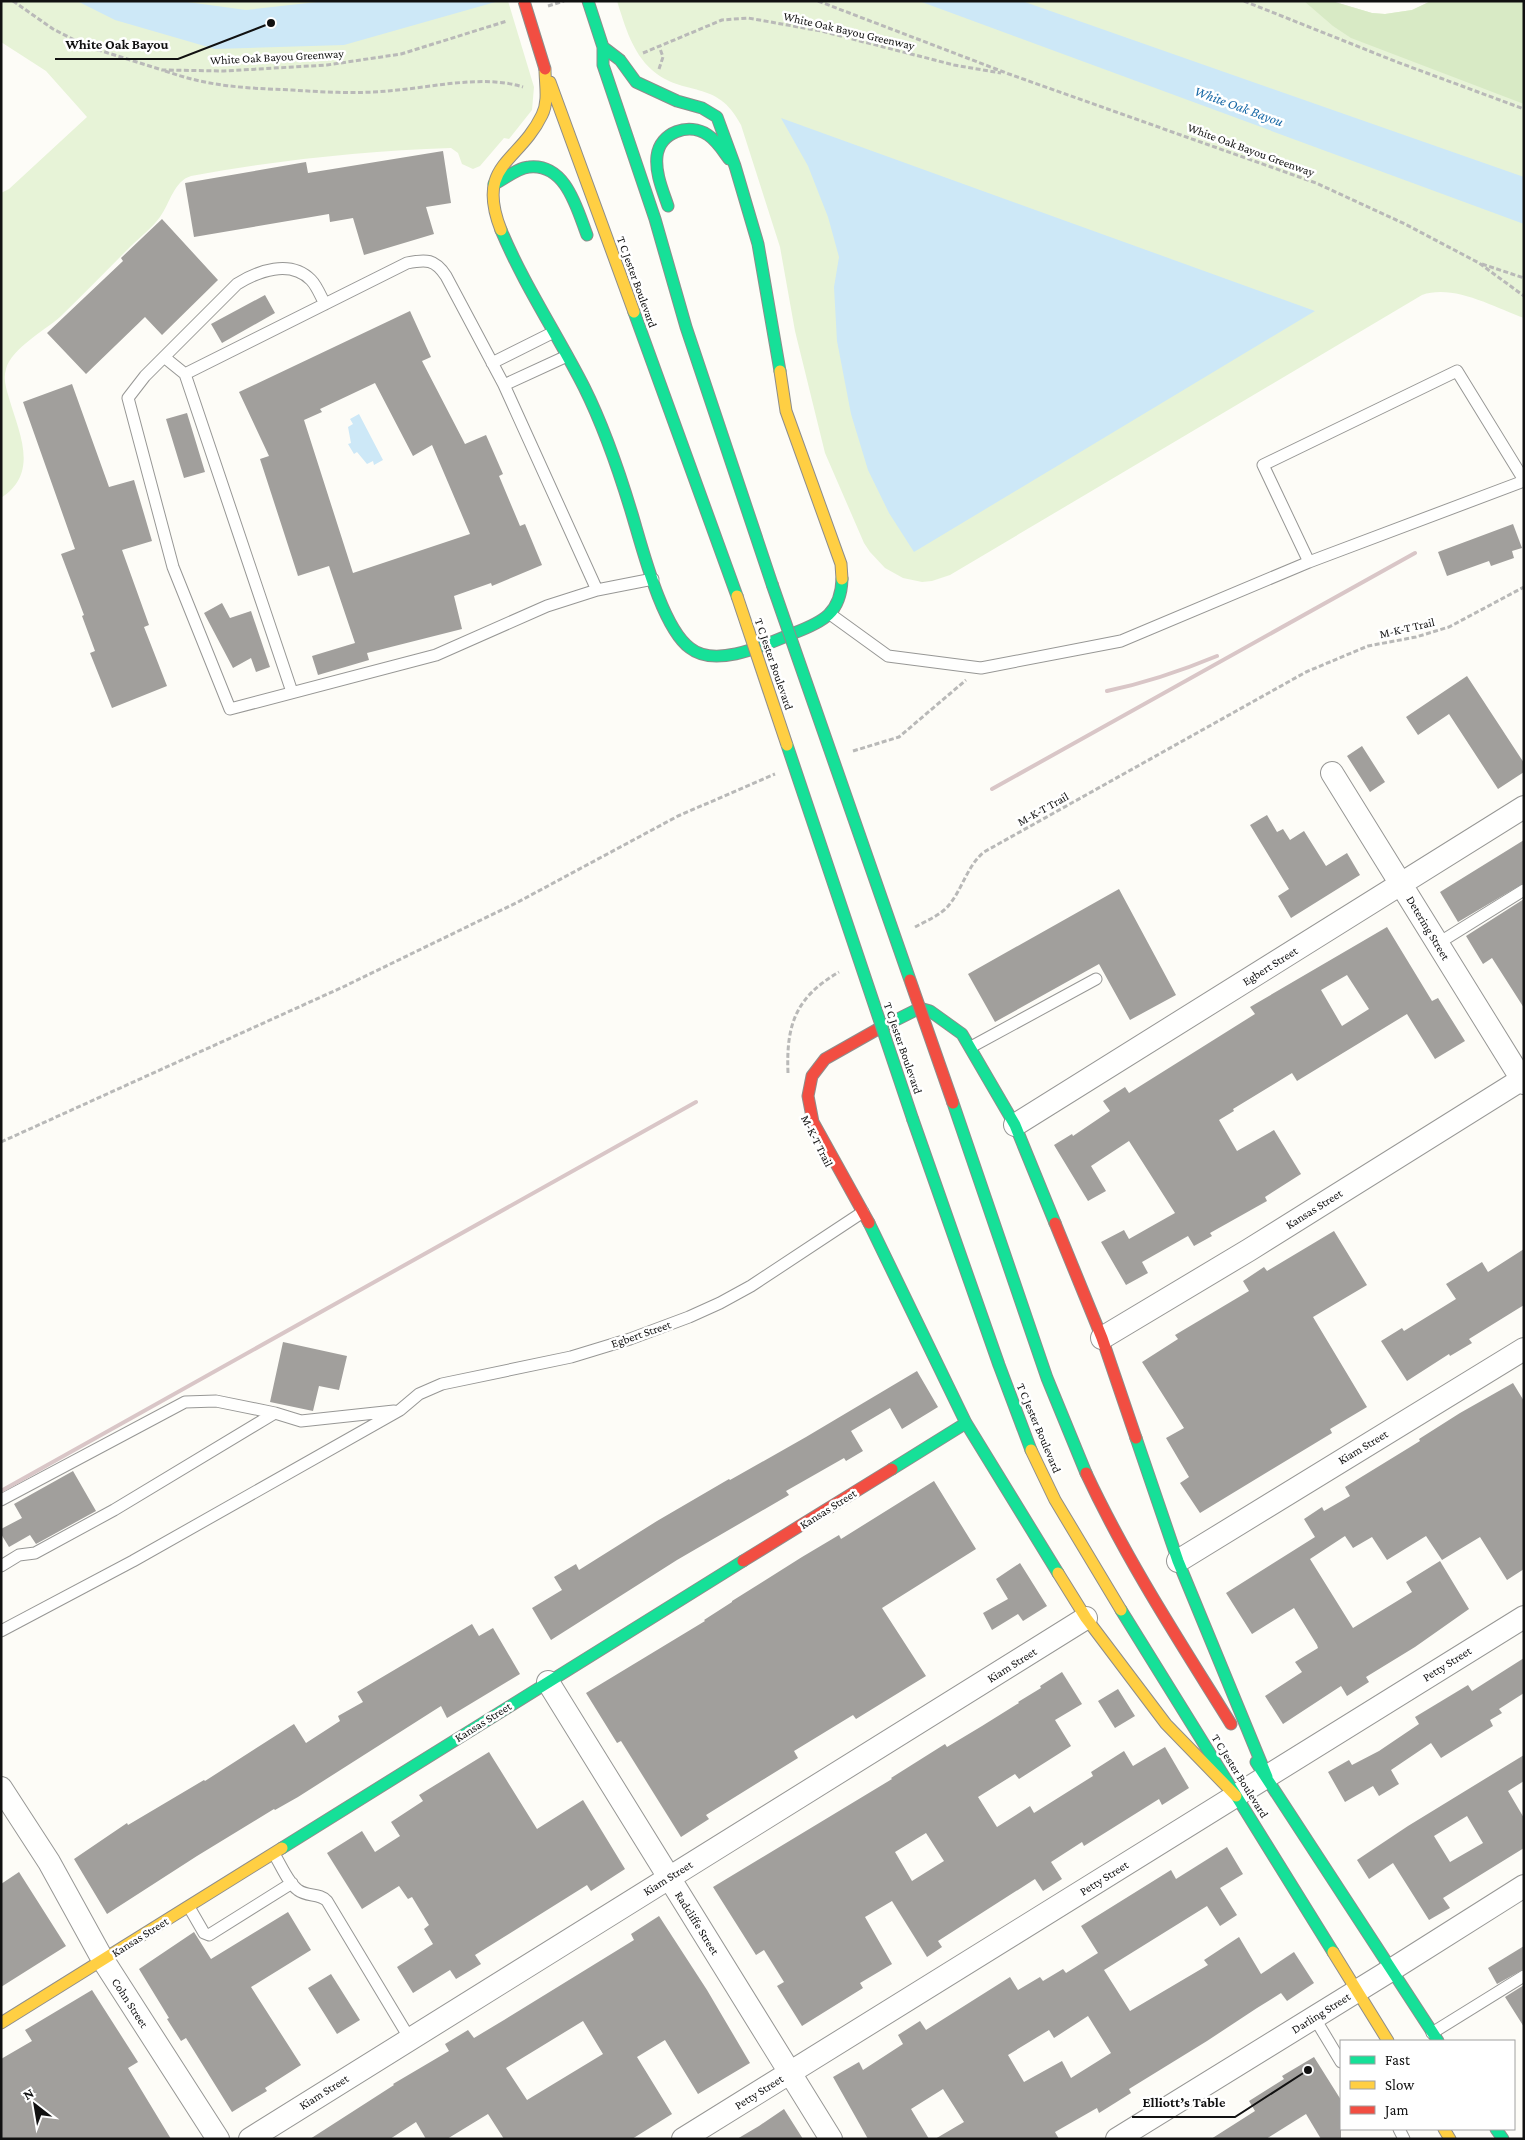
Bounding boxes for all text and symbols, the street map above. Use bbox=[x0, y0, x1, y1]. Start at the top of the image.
street label: White Oak Bayou Greenway bbox=[782, 9, 916, 53]
callout: White Oak Bayou bbox=[55, 30, 178, 59]
text: White Oak Bayou bbox=[64, 36, 169, 52]
street label: White Oak Bayou Greenway bbox=[210, 46, 345, 67]
water label: White Oak Bayou bbox=[1192, 83, 1286, 129]
street label: White Oak Bayou Greenway bbox=[1186, 121, 1317, 180]
street label: T C Jester Boulevard bbox=[614, 235, 660, 330]
street label: M-K-T Trail bbox=[1378, 615, 1436, 641]
street label: T C Jester Boulevard bbox=[752, 616, 796, 712]
street label: M-K-T Trail bbox=[1015, 789, 1071, 829]
street label: Detering Street bbox=[1403, 893, 1453, 964]
street label: Egbert Street bbox=[1240, 943, 1301, 988]
street label: T C Jester Boulevard bbox=[881, 1000, 925, 1096]
street label: M-K-T Trail bbox=[798, 1113, 836, 1169]
street label: Kansas Street bbox=[1283, 1186, 1346, 1232]
street label: Egbert Street bbox=[609, 1317, 674, 1351]
street label: T C Jester Boulevard bbox=[1014, 1381, 1064, 1476]
street label: Kiam Street bbox=[1336, 1426, 1391, 1467]
street label: Kansas Street bbox=[797, 1486, 860, 1532]
street label: Petty Street bbox=[1420, 1643, 1475, 1684]
street label: Kiam Street bbox=[985, 1644, 1040, 1686]
street label: Kansas Street bbox=[452, 1699, 515, 1745]
street label: T C Jester Boulevard bbox=[1209, 1732, 1272, 1821]
street label: Kiam Street bbox=[641, 1857, 696, 1899]
street label: Petty Street bbox=[1077, 1857, 1132, 1898]
street label: Radcliffe Street bbox=[672, 1889, 723, 1958]
street label: Kansas Street bbox=[109, 1914, 172, 1960]
street label: Cohn Street bbox=[109, 1976, 152, 2031]
street label: Darling Street bbox=[1289, 1989, 1354, 2037]
legend bbox=[1340, 2040, 1515, 2130]
text: Fast bbox=[1385, 2052, 1411, 2068]
street label: Kiam Street bbox=[297, 2071, 352, 2113]
street label: Petty Street bbox=[732, 2071, 787, 2112]
text: Slow bbox=[1385, 2077, 1415, 2093]
north arrow bbox=[10, 2080, 60, 2130]
text: N bbox=[20, 2084, 37, 2103]
callout: Elliott’s Table bbox=[1132, 2088, 1235, 2117]
text: Elliott’s Table bbox=[1143, 2094, 1226, 2110]
text: Jam bbox=[1383, 2102, 1408, 2119]

